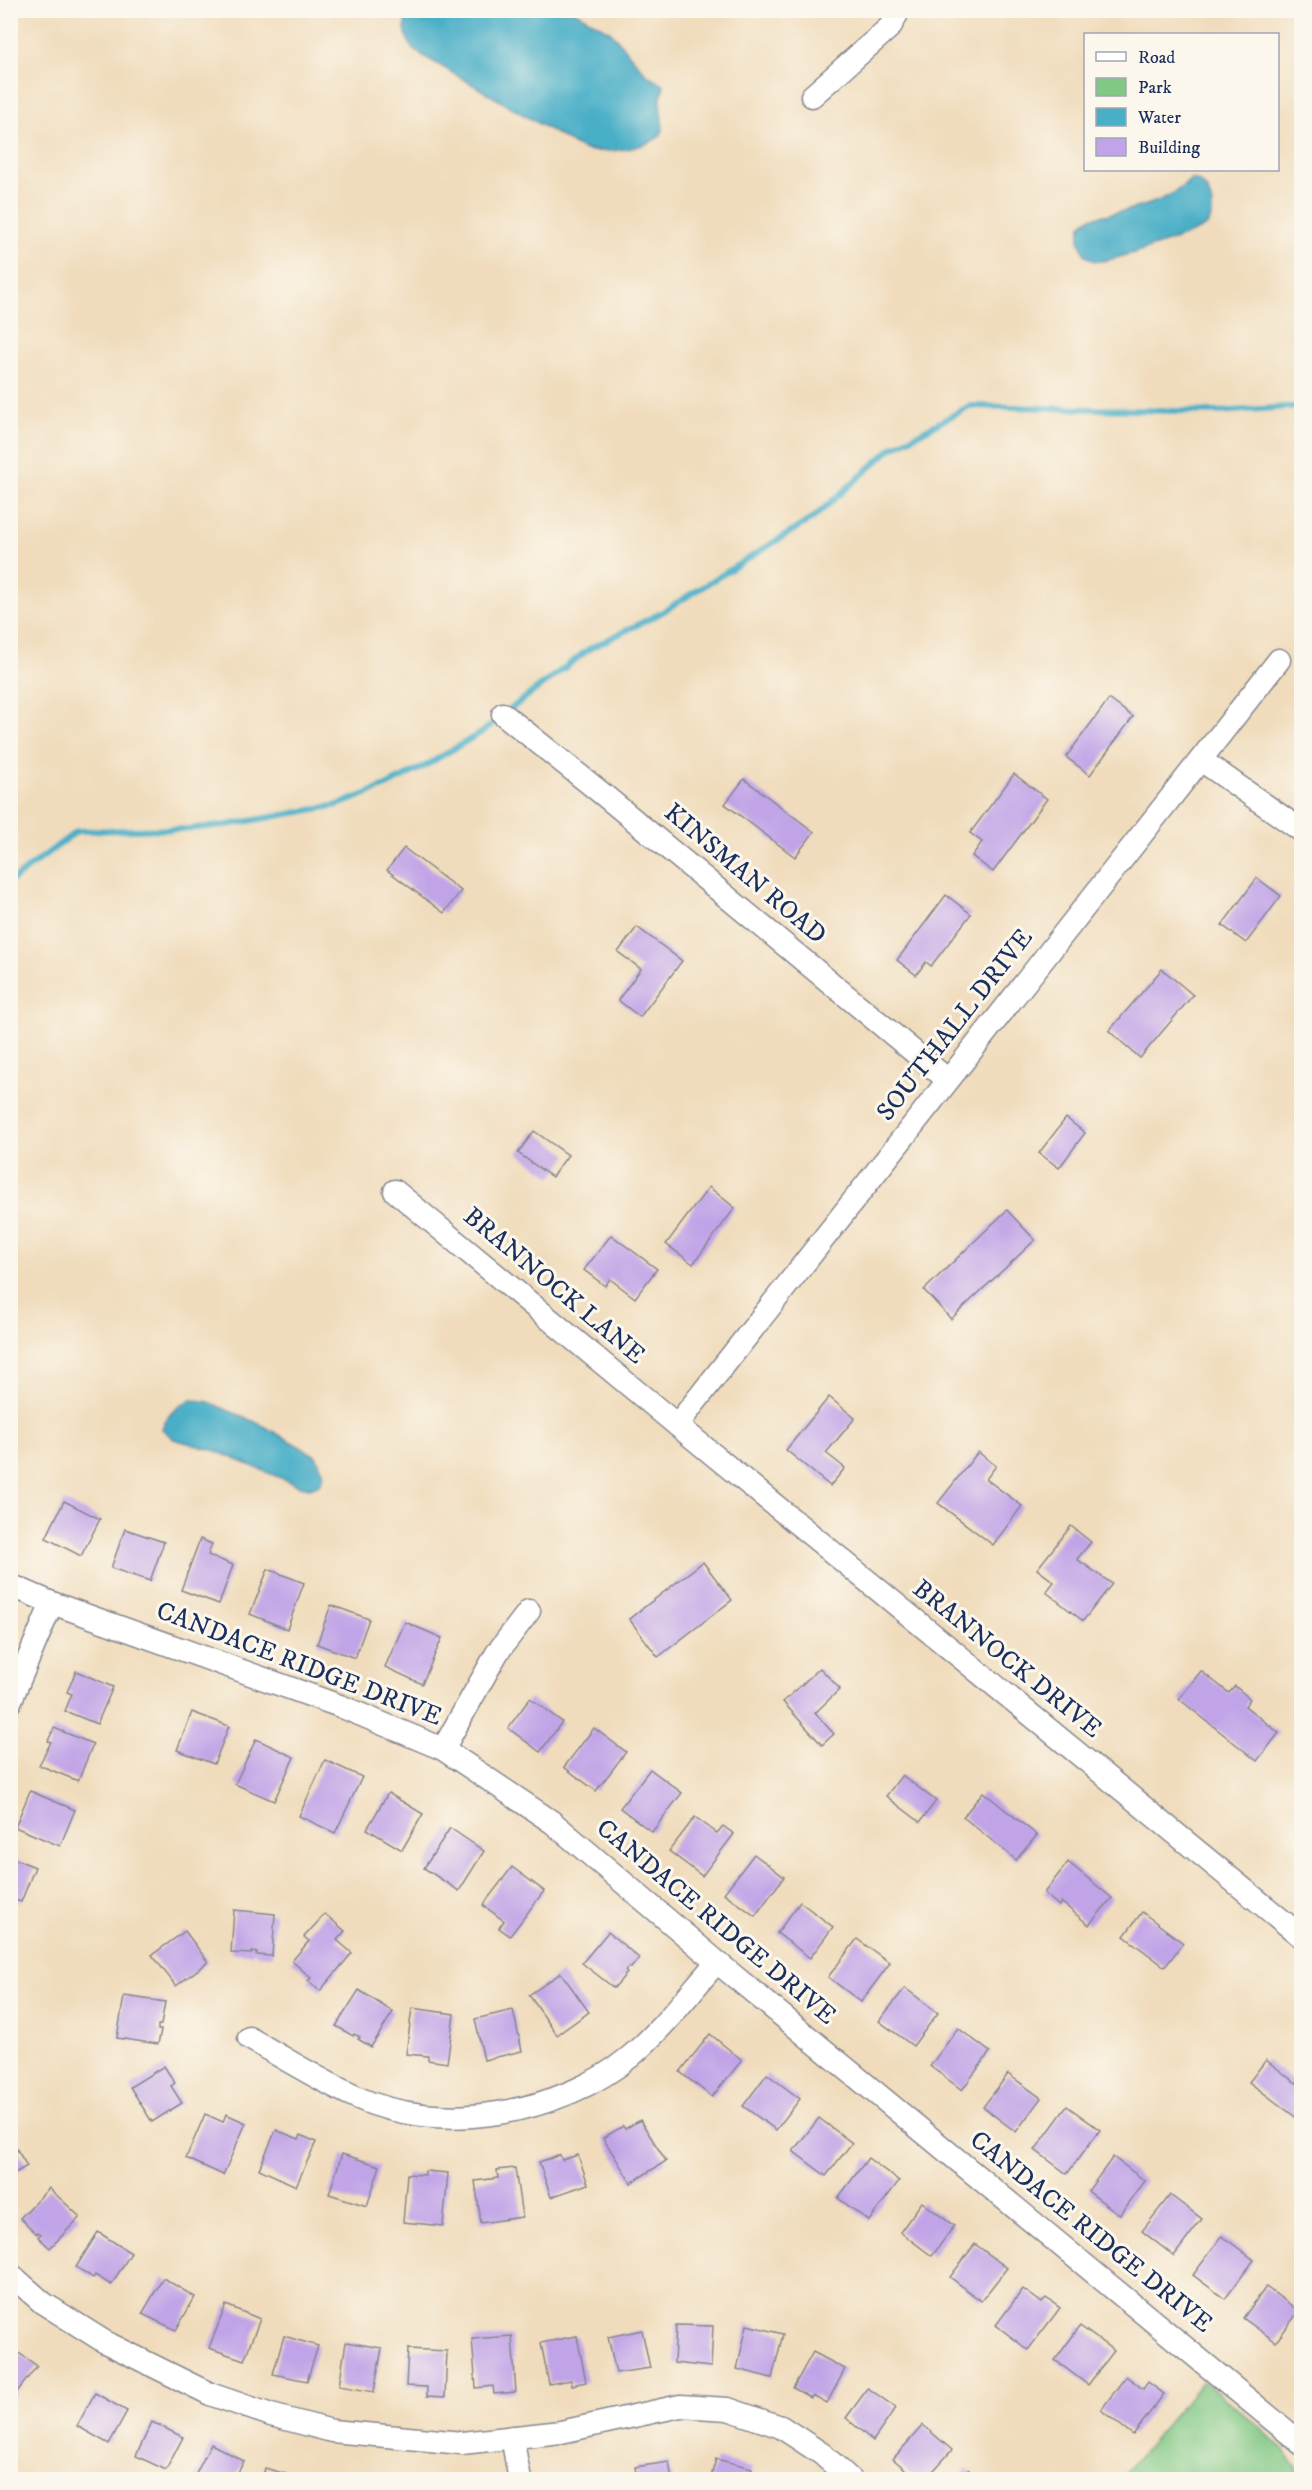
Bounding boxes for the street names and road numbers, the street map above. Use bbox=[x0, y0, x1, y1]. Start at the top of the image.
street label: KINSMAN ROAD bbox=[657, 796, 833, 952]
street label: SOUTHALL DRIVE bbox=[870, 922, 1040, 1128]
street label: BRANNOCK LANE bbox=[456, 1200, 652, 1372]
street label: BRANNOCK DRIVE bbox=[906, 1573, 1108, 1745]
street label: CANDACE RIDGE DRIVE bbox=[151, 1594, 447, 1734]
street label: CANDACE RIDGE DRIVE bbox=[589, 1812, 843, 2032]
street label: CANDACE RIDGE DRIVE bbox=[963, 2124, 1219, 2340]

